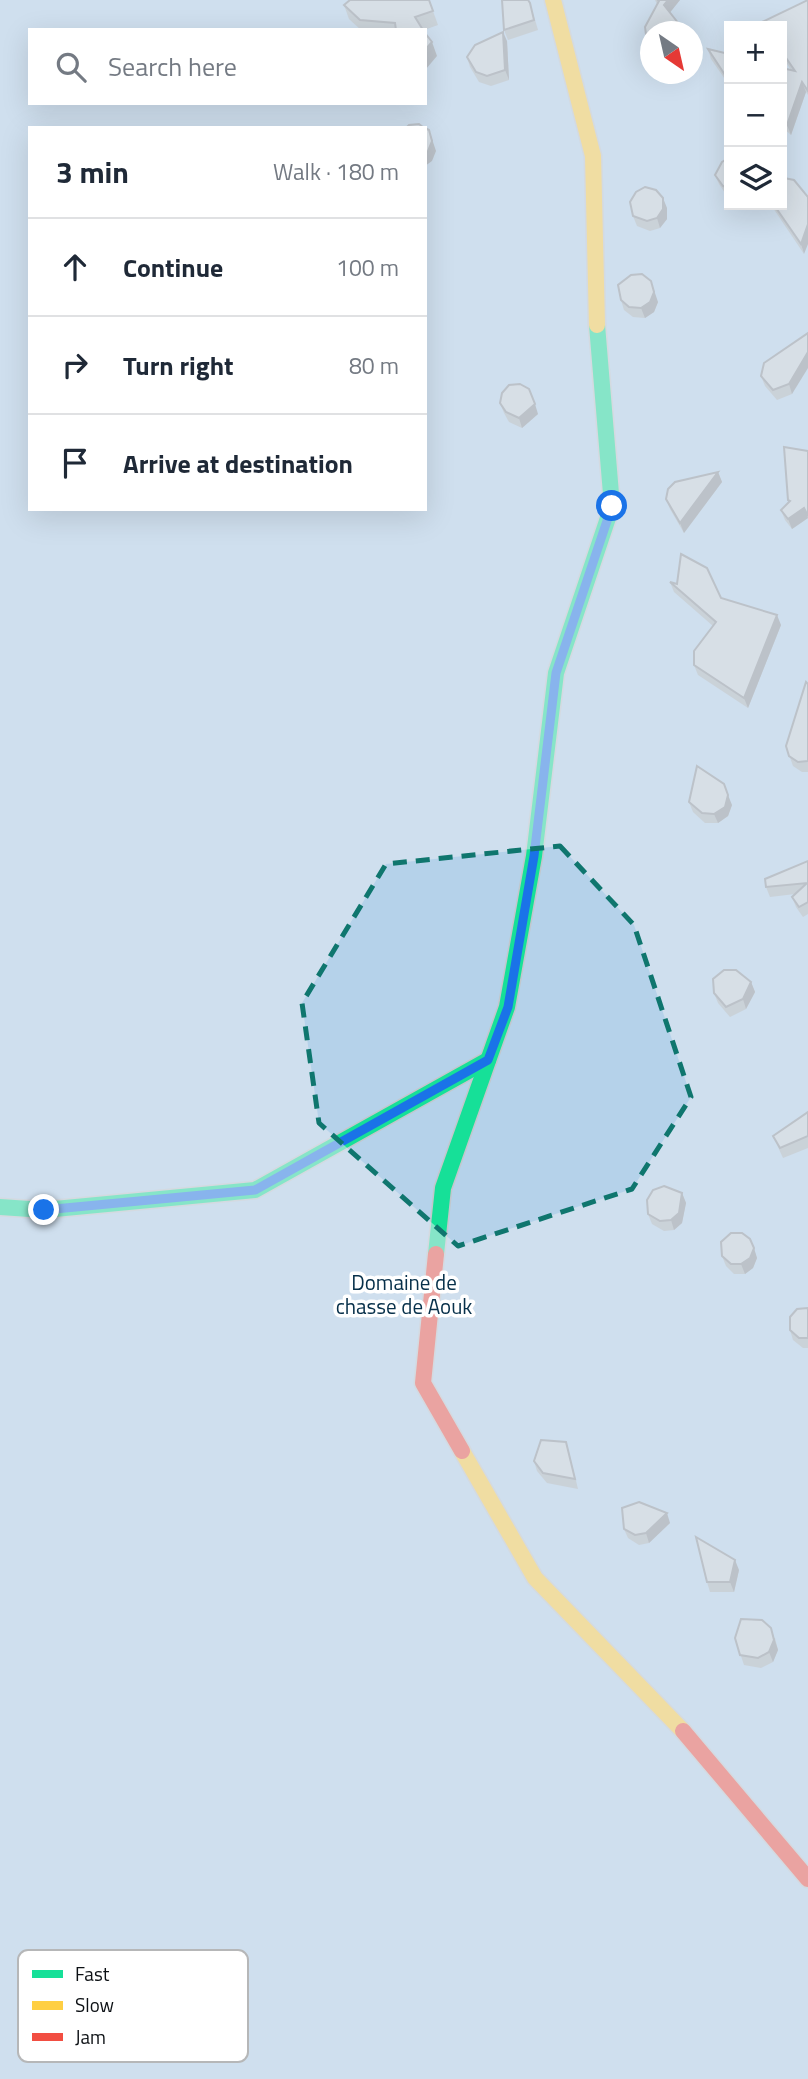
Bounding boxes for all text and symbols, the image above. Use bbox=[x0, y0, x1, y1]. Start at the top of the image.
north arrow bbox=[640, 21, 703, 84]
map controls bbox=[724, 21, 787, 210]
button: + bbox=[724, 21, 787, 84]
search box bbox=[28, 28, 427, 105]
text: Search here bbox=[108, 47, 237, 86]
icon: search bbox=[52, 48, 90, 86]
button: − bbox=[724, 84, 787, 147]
button: layers bbox=[724, 147, 787, 210]
text: 3 min bbox=[56, 149, 129, 195]
text: Walk · 180 m bbox=[273, 154, 399, 189]
icon: ahead bbox=[56, 248, 94, 286]
text: Continue bbox=[123, 248, 223, 287]
text: 100 m bbox=[336, 250, 399, 285]
icon: right bbox=[56, 346, 94, 384]
text: Turn right bbox=[123, 346, 234, 385]
text: 80 m bbox=[349, 348, 399, 383]
icon: arrive bbox=[56, 444, 94, 482]
text: Arrive at destination bbox=[123, 444, 353, 483]
route start bbox=[596, 490, 627, 521]
route end bbox=[28, 1194, 59, 1225]
park label: Domaine de chasse de Aouk bbox=[336, 1266, 472, 1322]
legend bbox=[18, 1950, 248, 2062]
text: Fast bbox=[75, 1959, 110, 1988]
text: Slow bbox=[75, 1990, 114, 2019]
text: Jam bbox=[75, 2022, 106, 2051]

